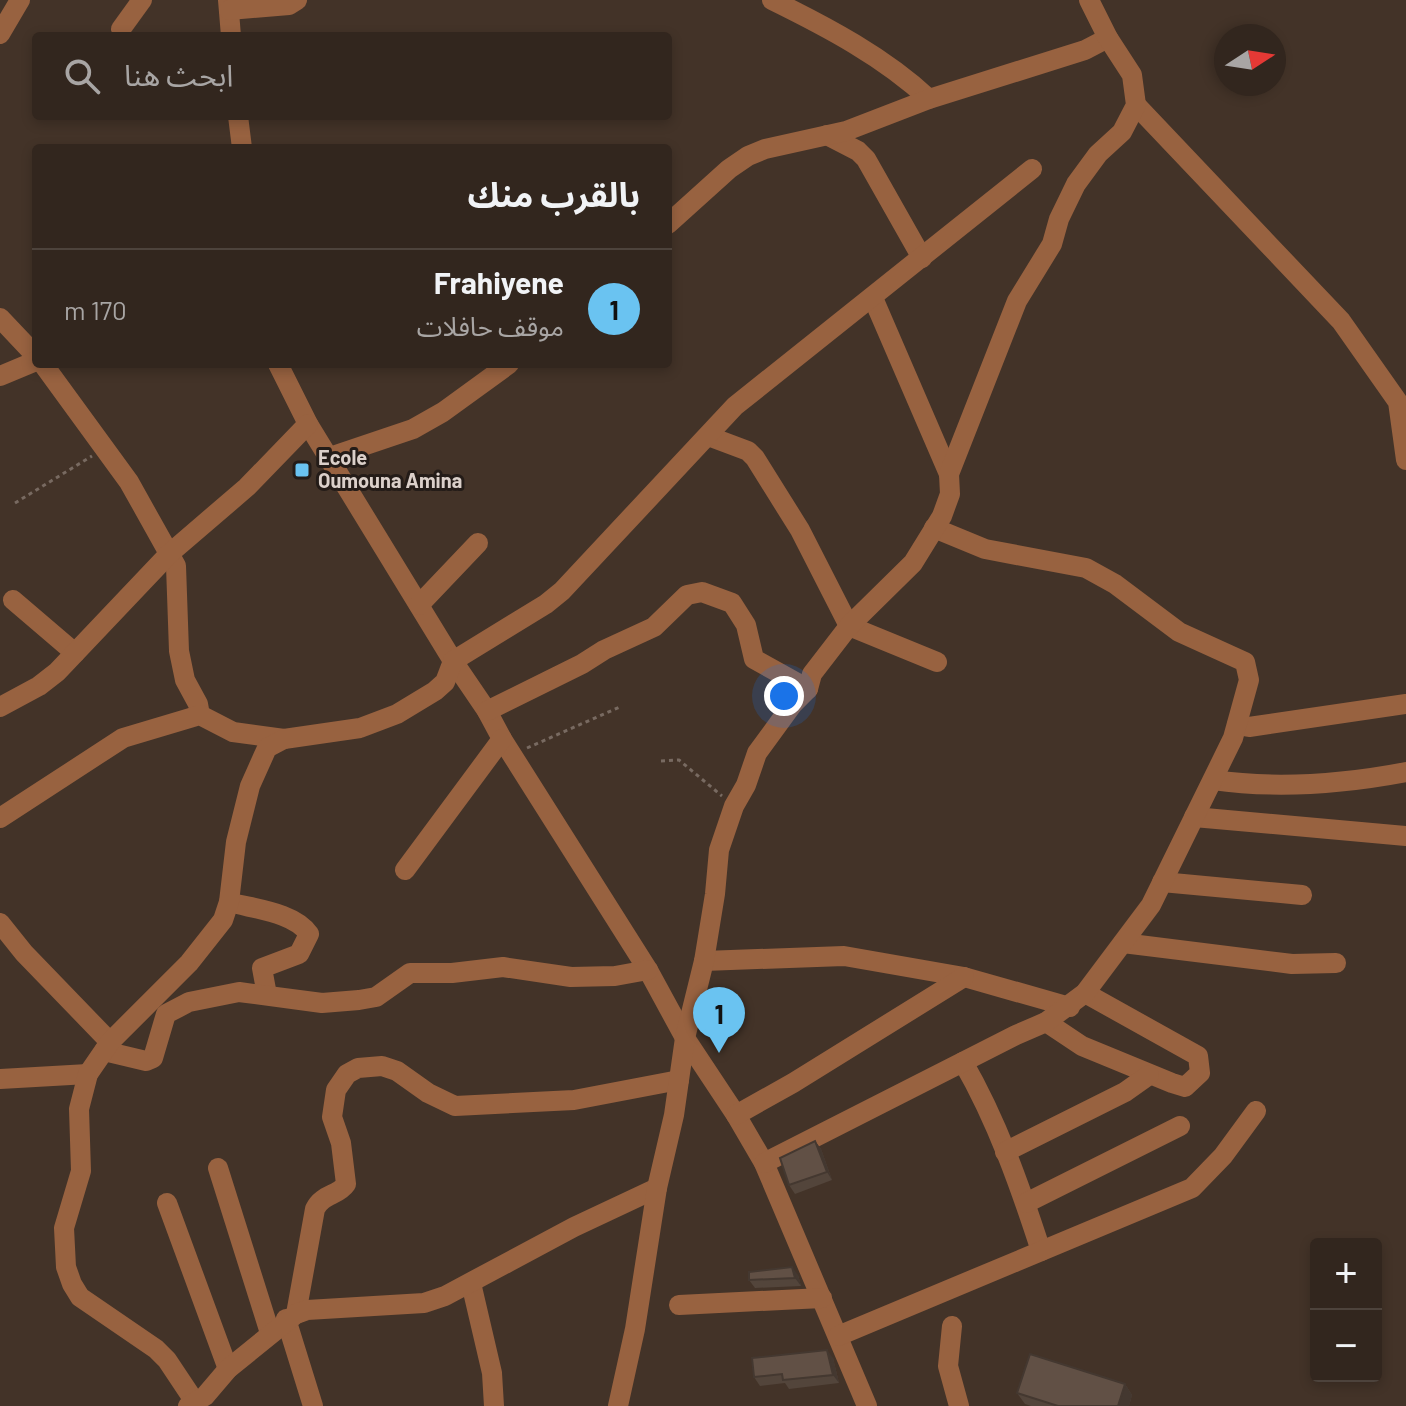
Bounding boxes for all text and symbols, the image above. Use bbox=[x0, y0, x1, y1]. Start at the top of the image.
north arrow bbox=[1214, 24, 1286, 96]
search box bbox=[32, 32, 672, 120]
icon: search bbox=[60, 54, 104, 98]
text: ابحث هنا bbox=[124, 56, 233, 92]
text: بالقرب منك bbox=[467, 173, 640, 214]
text: Frahiyene bbox=[434, 264, 564, 300]
text: 170 m bbox=[64, 294, 127, 325]
text: 1 bbox=[609, 294, 619, 325]
text: موقف حافلات bbox=[417, 310, 564, 341]
place label: Ecole Oumouna Amina bbox=[318, 445, 462, 492]
marker: Ecole Oumouna Amina bbox=[293, 461, 311, 479]
your location bbox=[764, 676, 804, 716]
pin: 1 bbox=[693, 987, 745, 1053]
map controls bbox=[1310, 1238, 1382, 1382]
button: + bbox=[1310, 1238, 1382, 1310]
button: − bbox=[1310, 1310, 1382, 1382]

